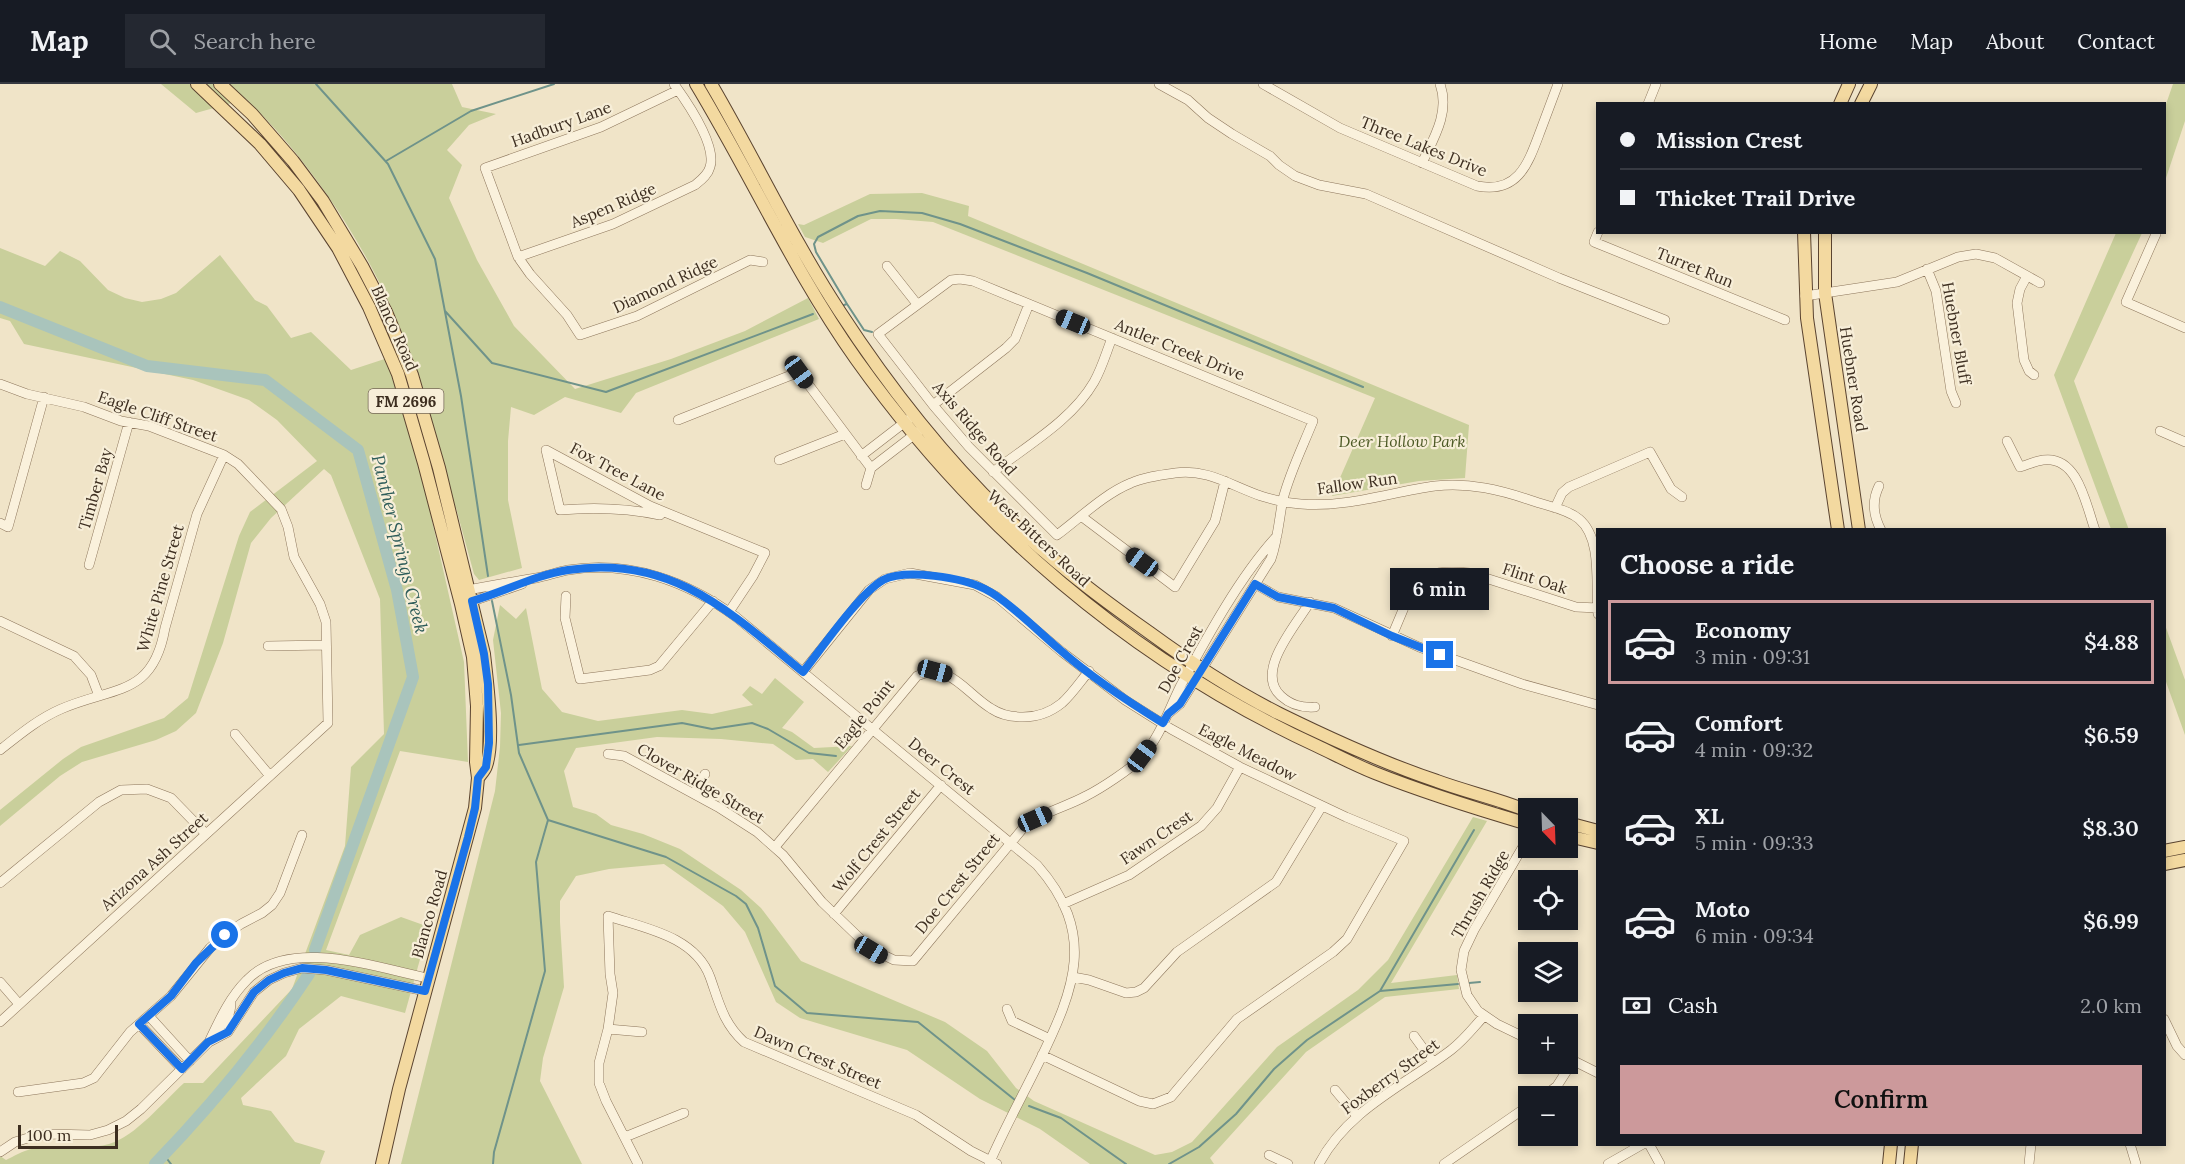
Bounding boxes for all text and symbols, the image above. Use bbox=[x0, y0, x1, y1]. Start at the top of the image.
search box bbox=[125, 14, 545, 68]
text: Map bbox=[30, 23, 89, 59]
icon: search bbox=[146, 25, 179, 58]
text: Search here bbox=[194, 27, 316, 55]
text: Home bbox=[1819, 28, 1877, 55]
text: Map bbox=[1910, 28, 1953, 55]
text: About bbox=[1986, 28, 2044, 55]
text: Contact bbox=[2077, 28, 2155, 55]
street label: Hadbury Lane bbox=[508, 97, 614, 151]
street label: Three Lakes Drive bbox=[1358, 111, 1491, 181]
text: Mission Crest bbox=[1656, 126, 1802, 154]
street label: Aspen Ridge bbox=[566, 178, 659, 232]
text: Thicket Trail Drive bbox=[1656, 184, 1855, 212]
street label: Turret Run bbox=[1653, 242, 1737, 292]
street label: Diamond Ridge bbox=[609, 251, 721, 317]
street label: Huebner Bluff bbox=[1938, 280, 1976, 387]
street label: Blanco Road bbox=[367, 282, 423, 374]
car bbox=[1053, 307, 1093, 337]
street label: Antler Creek Drive bbox=[1111, 313, 1248, 384]
street label: Huebner Road bbox=[1836, 325, 1872, 434]
car bbox=[781, 352, 817, 392]
street label: Axis Ridge Road bbox=[928, 376, 1022, 479]
street label: Eagle Cliff Street bbox=[96, 386, 221, 446]
road number: FM 2696 bbox=[368, 389, 444, 413]
park label: Deer Hollow Park bbox=[1339, 431, 1465, 451]
street label: Fox Tree Lane bbox=[567, 438, 669, 505]
street label: Timber Bay bbox=[74, 445, 116, 532]
water label: Panther Springs Creek bbox=[367, 452, 433, 636]
street label: Fallow Run bbox=[1316, 467, 1399, 499]
street label: West Bitters Road bbox=[983, 485, 1095, 591]
street label: White Pine Street bbox=[132, 521, 188, 654]
car bbox=[1122, 544, 1162, 580]
text: Choose a ride bbox=[1620, 547, 1794, 581]
street label: Flint Oak bbox=[1500, 558, 1570, 598]
callout: 6 min bbox=[1390, 568, 1490, 610]
text: 6 min bbox=[1413, 576, 1466, 601]
icon: car bbox=[1623, 615, 1677, 669]
text: Economy bbox=[1695, 616, 1791, 644]
street label: Doe Crest bbox=[1153, 621, 1207, 696]
text: $4.88 bbox=[2084, 628, 2139, 656]
route end bbox=[1426, 641, 1453, 668]
text: 3 min · 09:31 bbox=[1695, 644, 1810, 669]
car bbox=[915, 658, 955, 684]
street label: Eagle Point bbox=[830, 675, 899, 753]
icon: car bbox=[1623, 708, 1677, 762]
text: Comfort bbox=[1695, 709, 1783, 737]
street label: Eagle Meadow bbox=[1195, 719, 1301, 785]
text: $6.59 bbox=[2084, 721, 2139, 749]
street label: Deer Crest bbox=[904, 733, 980, 800]
car bbox=[1124, 736, 1160, 776]
text: 4 min · 09:32 bbox=[1695, 737, 1813, 762]
street label: Clover Ridge Street bbox=[634, 738, 769, 828]
street label: Wolf Crest Street bbox=[828, 783, 925, 896]
north arrow bbox=[1518, 798, 1578, 858]
map controls bbox=[1518, 798, 1578, 1146]
icon: car bbox=[1623, 801, 1677, 855]
text: XL bbox=[1695, 802, 1724, 830]
car bbox=[1015, 803, 1055, 835]
street label: Fawn Crest bbox=[1116, 805, 1197, 869]
street label: Arizona Ash Street bbox=[95, 807, 212, 915]
text: $8.30 bbox=[2083, 814, 2139, 842]
street label: Doe Crest Street bbox=[910, 828, 1004, 937]
text: 5 min · 09:33 bbox=[1695, 830, 1814, 855]
street label: Thrush Ridge bbox=[1447, 846, 1514, 942]
street label: Blanco Road bbox=[407, 867, 451, 961]
button: locate bbox=[1518, 870, 1578, 930]
icon: car bbox=[1623, 894, 1677, 948]
text: Moto bbox=[1695, 895, 1750, 923]
text: $6.99 bbox=[2083, 907, 2139, 935]
route start bbox=[211, 921, 238, 948]
text: 6 min · 09:34 bbox=[1695, 923, 1814, 948]
car bbox=[851, 933, 891, 967]
button: layers bbox=[1518, 942, 1578, 1002]
icon: cash bbox=[1620, 989, 1653, 1022]
text: Cash bbox=[1668, 991, 1718, 1019]
text: 2.0 km bbox=[2080, 993, 2142, 1018]
button: + bbox=[1518, 1014, 1578, 1074]
street label: Dawn Crest Street bbox=[751, 1021, 885, 1093]
street label: Foxberry Street bbox=[1337, 1033, 1444, 1118]
button: Confirm bbox=[1620, 1065, 2142, 1134]
button: − bbox=[1518, 1086, 1578, 1146]
scale bar bbox=[18, 1122, 118, 1150]
text: 100 m bbox=[27, 1125, 71, 1145]

